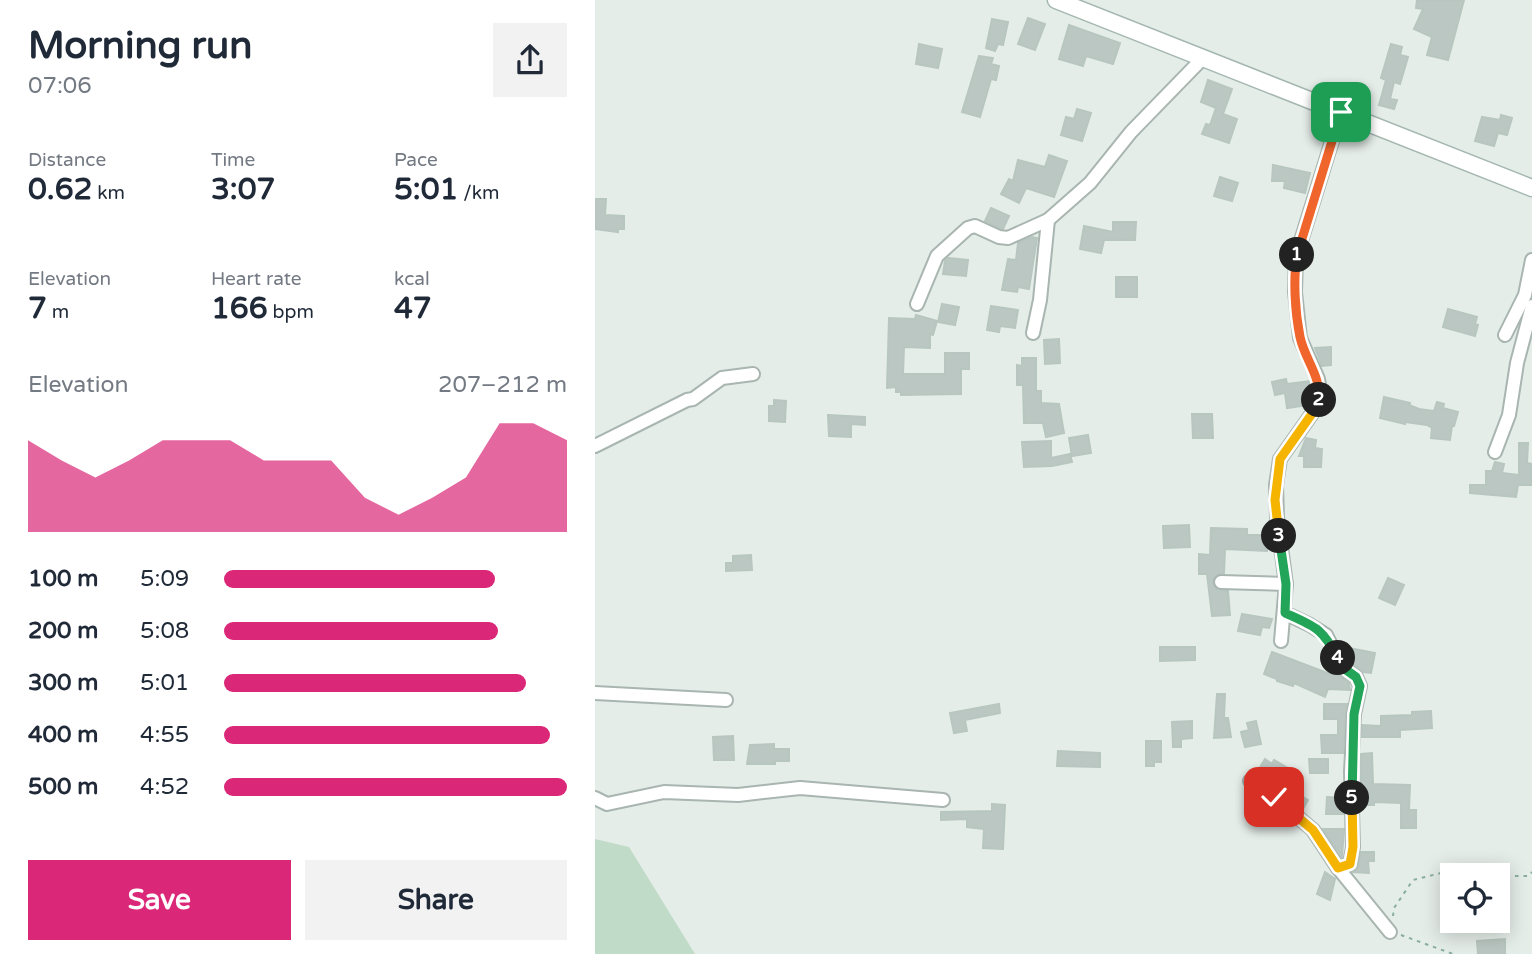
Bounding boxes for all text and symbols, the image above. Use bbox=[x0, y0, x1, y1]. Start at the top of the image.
text: Morning run bbox=[28, 23, 252, 69]
button: share bbox=[493, 23, 567, 97]
text: 07:06 bbox=[28, 72, 92, 100]
pin bbox=[1311, 82, 1371, 142]
icon: arrive bbox=[1322, 93, 1360, 131]
text: Distance bbox=[28, 149, 106, 171]
text: Time bbox=[211, 149, 255, 171]
text: Pace bbox=[394, 149, 438, 171]
text: 0.62 bbox=[28, 171, 92, 208]
text: 3:07 bbox=[211, 171, 275, 208]
text: 5:01 bbox=[394, 171, 458, 208]
text: km bbox=[92, 182, 125, 204]
text: /km bbox=[458, 182, 499, 204]
pin: 1 bbox=[1279, 238, 1315, 272]
text: 1 bbox=[1291, 243, 1302, 265]
text: Elevation bbox=[28, 268, 111, 290]
text: Heart rate bbox=[211, 268, 302, 290]
text: kcal bbox=[394, 268, 430, 290]
text: 7 bbox=[28, 290, 47, 327]
text: 166 bbox=[211, 290, 268, 327]
text: 47 bbox=[394, 290, 432, 327]
text: m bbox=[47, 301, 69, 323]
text: bpm bbox=[268, 301, 314, 323]
text: Elevation bbox=[28, 371, 129, 399]
text: 207–212 m bbox=[438, 371, 567, 399]
pin: 2 bbox=[1301, 382, 1337, 418]
text: 2 bbox=[1313, 388, 1324, 410]
pin: 3 bbox=[1261, 518, 1297, 554]
text: 3 bbox=[1273, 524, 1284, 546]
text: 100 m bbox=[28, 565, 98, 593]
text: 5:09 bbox=[140, 565, 189, 593]
text: 200 m bbox=[28, 617, 98, 645]
text: 5:08 bbox=[140, 617, 189, 645]
pin: 4 bbox=[1321, 640, 1355, 676]
text: 4 bbox=[1332, 646, 1343, 668]
text: 300 m bbox=[28, 669, 98, 697]
text: 5:01 bbox=[140, 669, 189, 697]
text: 400 m bbox=[28, 721, 98, 749]
text: 4:55 bbox=[140, 721, 189, 749]
pin bbox=[1244, 767, 1304, 827]
text: 500 m bbox=[28, 773, 98, 801]
text: 4:52 bbox=[140, 773, 189, 801]
icon: check bbox=[1255, 778, 1293, 816]
pin: 5 bbox=[1335, 780, 1369, 816]
text: 5 bbox=[1346, 786, 1357, 808]
button: Save bbox=[28, 860, 291, 940]
button: Share bbox=[305, 860, 567, 940]
map controls bbox=[1440, 863, 1510, 933]
button: locate bbox=[1440, 863, 1510, 933]

